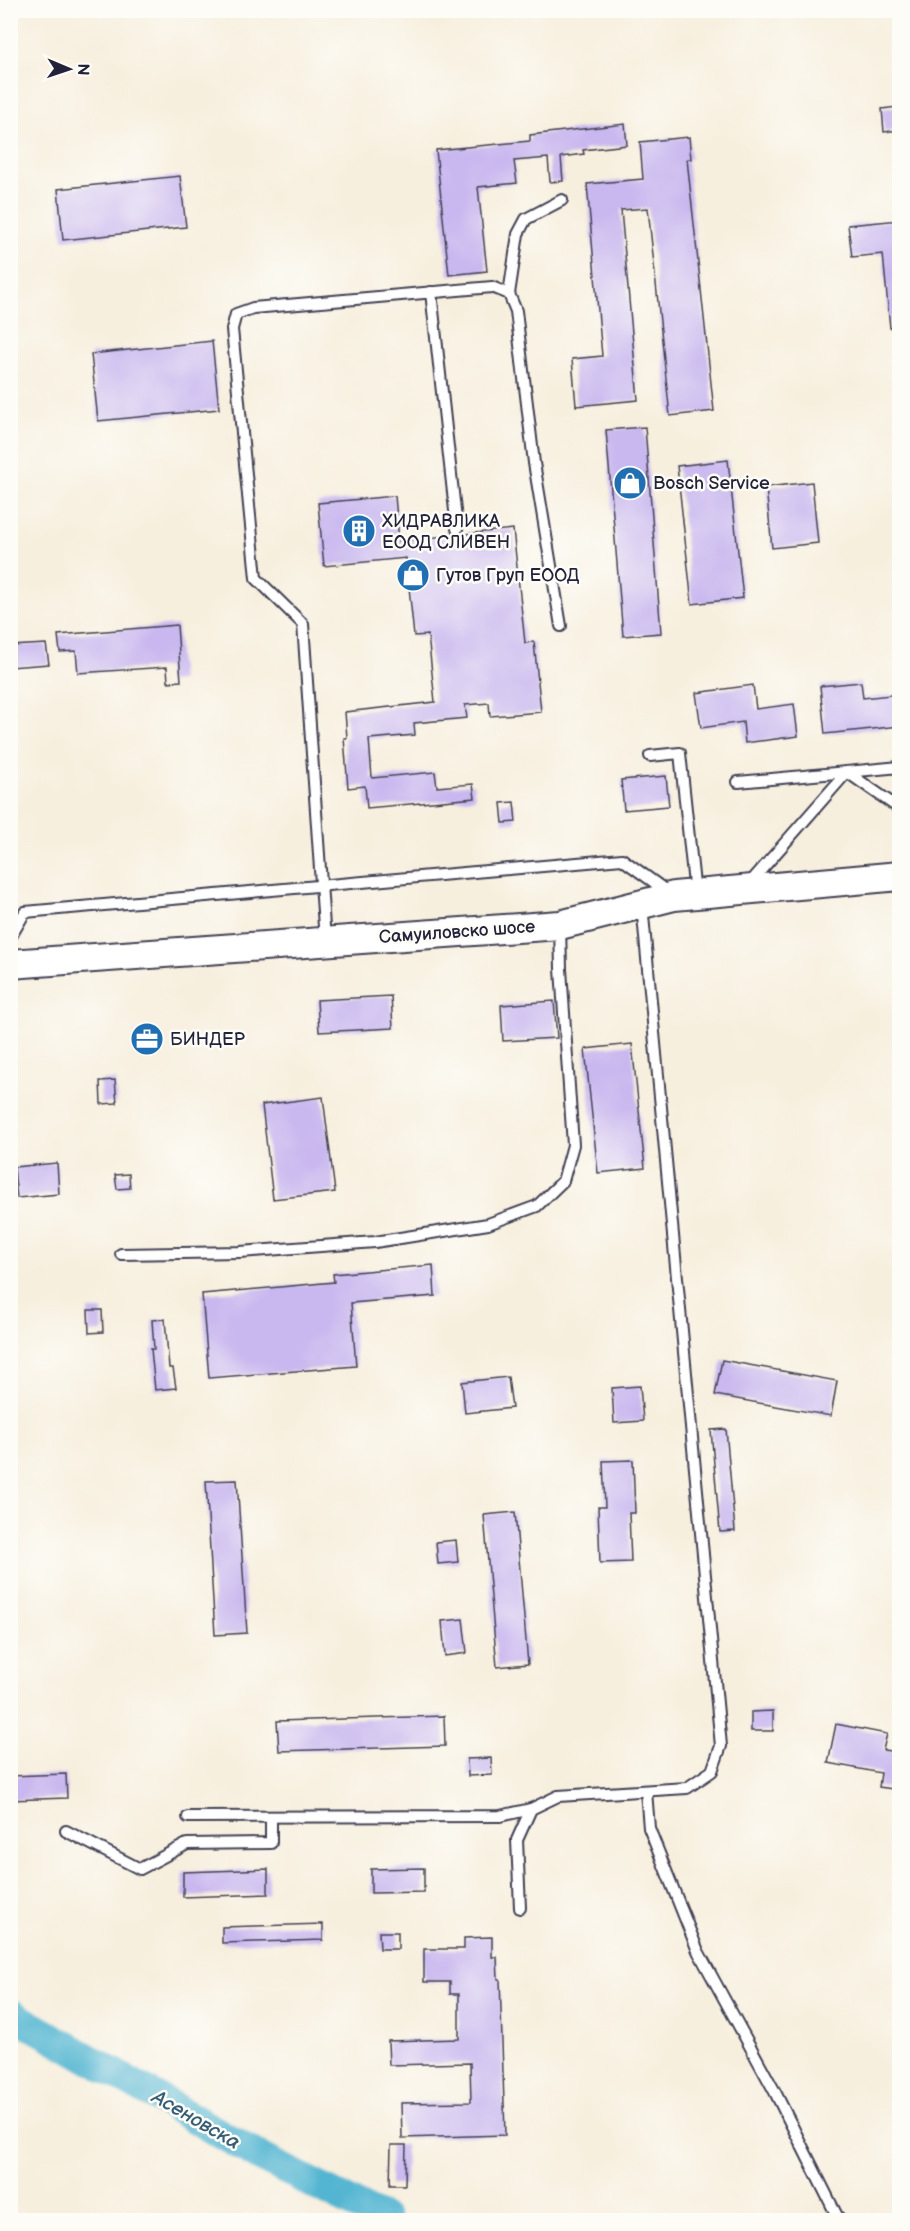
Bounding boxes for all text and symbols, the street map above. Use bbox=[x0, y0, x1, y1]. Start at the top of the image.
north arrow bbox=[39, 39, 99, 99]
text: N bbox=[73, 63, 92, 76]
shop icon: Bosch Service bbox=[612, 465, 648, 501]
place label: Bosch Service bbox=[653, 473, 770, 494]
place label: ХИДРАВЛИКА ЕООД СЛИВЕН bbox=[382, 511, 510, 553]
building icon: ХИДРАВЛИКА ЕООД СЛИВЕН bbox=[341, 513, 377, 549]
shop icon: Гутов Груп ЕООД bbox=[395, 557, 431, 593]
place label: Гутов Груп ЕООД bbox=[436, 565, 580, 586]
street label: Самуиловско шосе bbox=[378, 916, 536, 948]
office icon: БИНДЕР bbox=[129, 1021, 165, 1057]
place label: БИНДЕР bbox=[170, 1029, 246, 1050]
water label: Асеновска bbox=[147, 2085, 244, 2155]

